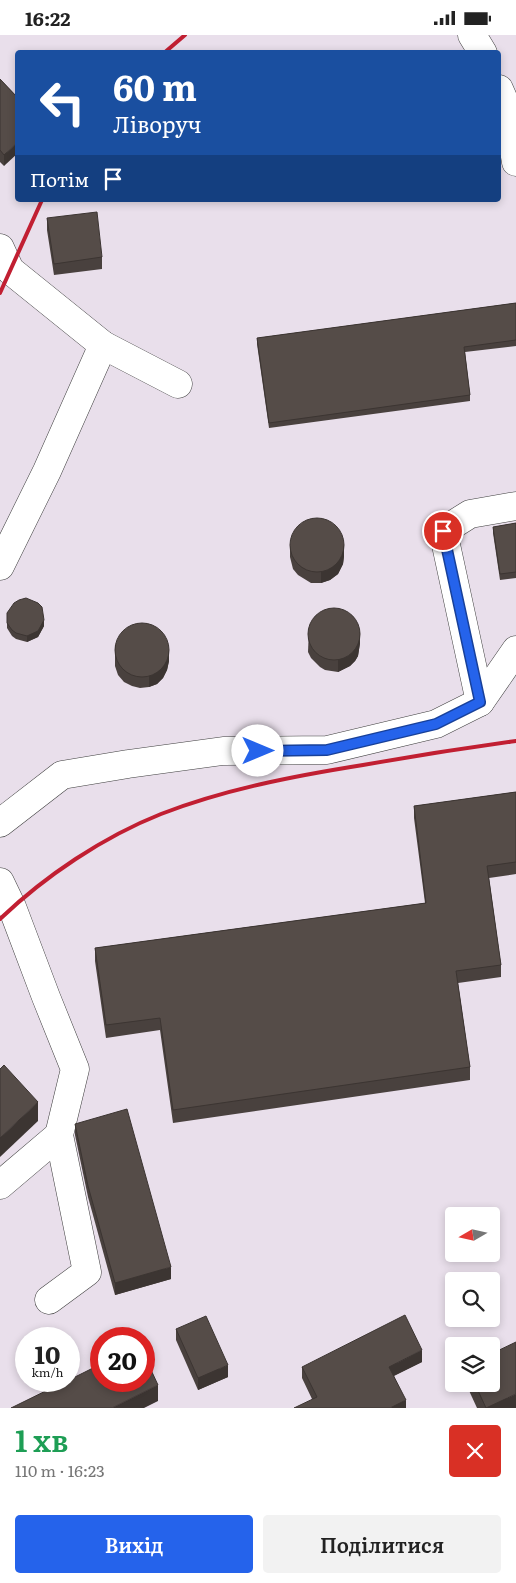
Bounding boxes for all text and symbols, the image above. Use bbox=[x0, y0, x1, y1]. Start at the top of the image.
text: 16:22 bbox=[25, 4, 71, 32]
text: 60 m bbox=[113, 60, 197, 112]
icon: left bbox=[30, 70, 95, 135]
text: Ліворуч bbox=[113, 107, 202, 140]
text: Потім bbox=[30, 165, 89, 193]
icon: arrive bbox=[99, 165, 127, 193]
pin bbox=[422, 510, 464, 552]
icon: arrive bbox=[429, 517, 457, 545]
position arrow bbox=[231, 724, 283, 776]
north arrow bbox=[445, 1207, 500, 1263]
map controls bbox=[445, 1207, 500, 1392]
button: search bbox=[445, 1272, 500, 1327]
speed limit sign: 20 bbox=[90, 1327, 155, 1392]
text: 10 bbox=[35, 1335, 60, 1372]
button: layers bbox=[445, 1337, 500, 1392]
text: km/h bbox=[32, 1363, 63, 1381]
text: 1 хв bbox=[15, 1417, 69, 1461]
button: close bbox=[449, 1425, 501, 1477]
text: 110 m · 16:23 bbox=[15, 1458, 105, 1482]
button: Вихід bbox=[15, 1515, 253, 1573]
button: Поділитися bbox=[263, 1515, 501, 1573]

